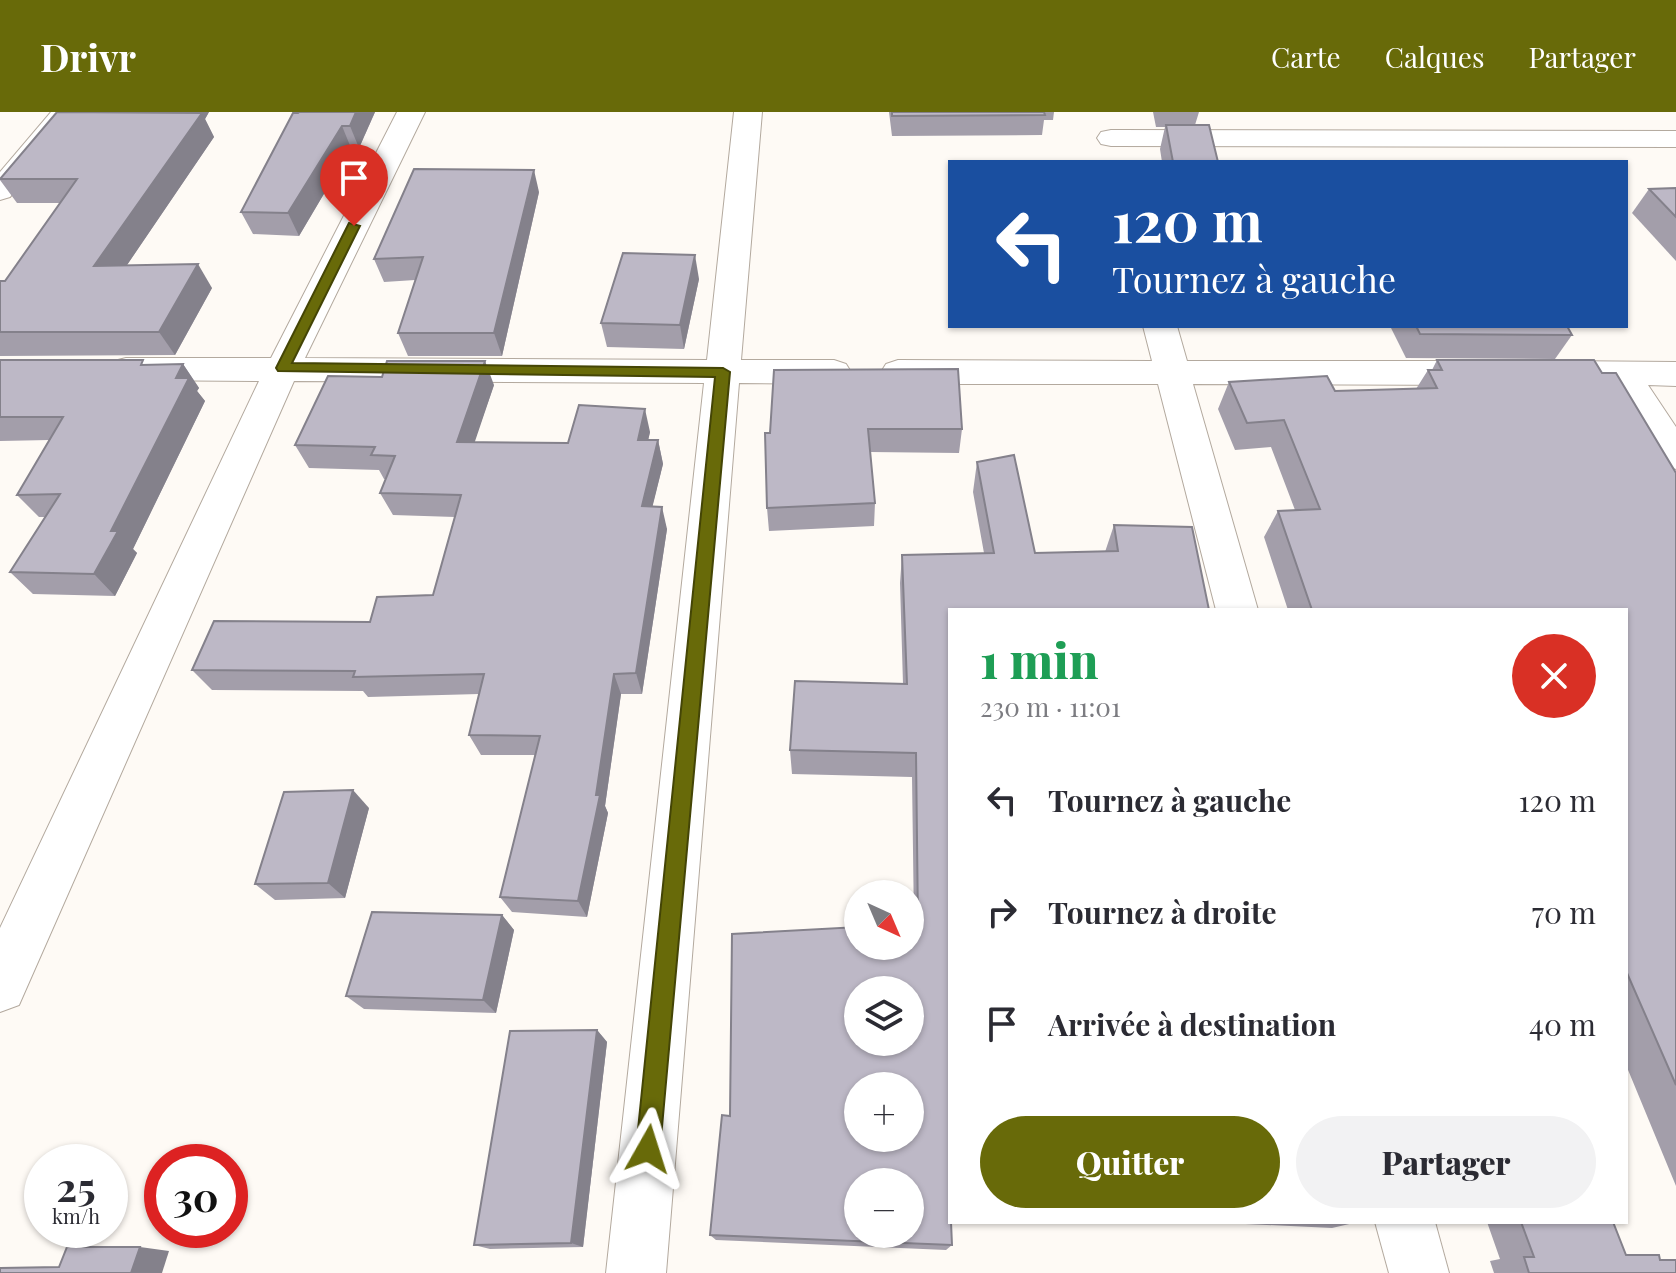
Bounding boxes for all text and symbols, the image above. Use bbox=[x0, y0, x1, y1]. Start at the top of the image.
text: Drivr bbox=[40, 31, 136, 82]
text: Carte bbox=[1271, 38, 1341, 75]
text: Calques bbox=[1385, 38, 1484, 75]
text: Partager bbox=[1528, 38, 1636, 75]
pin bbox=[320, 144, 388, 226]
icon: arrive bbox=[332, 156, 376, 200]
text: 120 m bbox=[1112, 182, 1263, 257]
icon: left bbox=[980, 192, 1084, 296]
text: Tournez à gauche bbox=[1112, 254, 1396, 302]
text: 1 min bbox=[980, 627, 1098, 691]
button: close bbox=[1512, 634, 1596, 718]
text: 230 m · 11:01 bbox=[980, 689, 1121, 724]
icon: left bbox=[980, 778, 1024, 822]
text: Tournez à gauche bbox=[1048, 780, 1291, 820]
text: 120 m bbox=[1518, 780, 1596, 820]
north arrow bbox=[844, 880, 924, 960]
map controls bbox=[844, 880, 924, 1248]
icon: right bbox=[980, 890, 1024, 934]
text: Tournez à droite bbox=[1048, 892, 1277, 932]
text: 70 m bbox=[1532, 892, 1596, 932]
button: layers bbox=[844, 976, 924, 1056]
icon: arrive bbox=[980, 1002, 1024, 1046]
text: Arrivée à destination bbox=[1048, 1004, 1336, 1044]
text: 40 m bbox=[1529, 1004, 1596, 1044]
button: + bbox=[844, 1072, 924, 1152]
position arrow bbox=[606, 1107, 690, 1191]
button: Quitter bbox=[980, 1116, 1280, 1208]
button: Partager bbox=[1296, 1116, 1596, 1208]
speed limit sign: 30 bbox=[144, 1144, 248, 1248]
text: 25 bbox=[56, 1159, 96, 1212]
button: − bbox=[844, 1168, 924, 1248]
text: km/h bbox=[52, 1202, 100, 1229]

